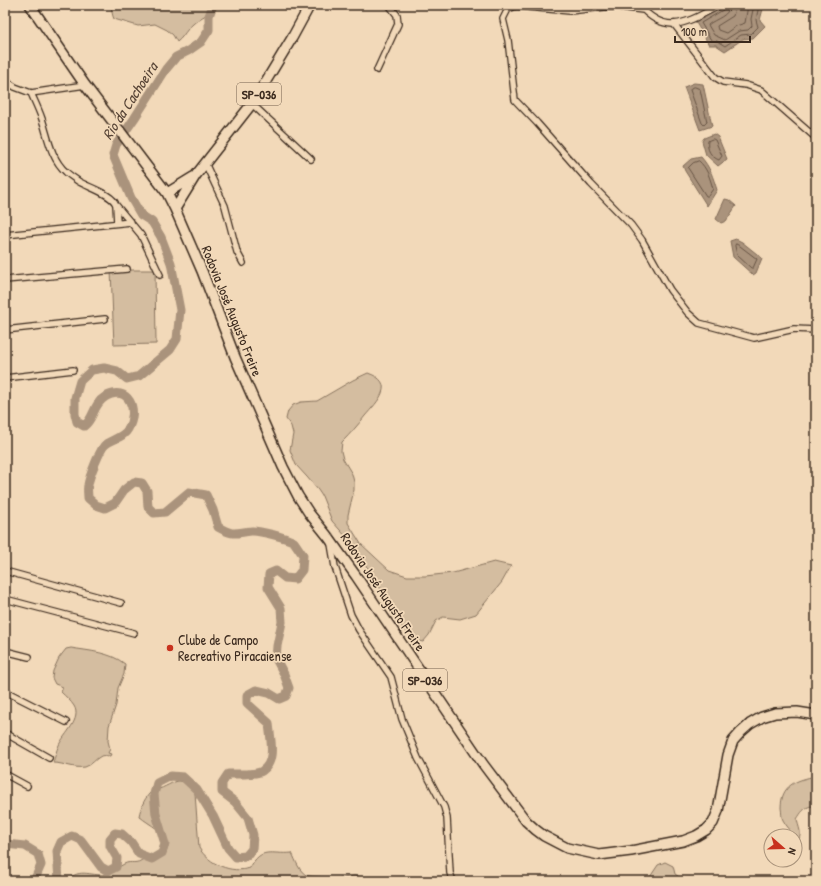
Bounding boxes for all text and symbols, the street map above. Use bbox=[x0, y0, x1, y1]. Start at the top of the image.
scale bar bbox=[675, 18, 750, 44]
text: 100 m bbox=[681, 23, 707, 40]
water label: Rio da Cachoeira bbox=[97, 56, 164, 143]
road number: SP-036 bbox=[237, 83, 281, 105]
street label: Rodovia José Augusto Freire bbox=[197, 243, 268, 380]
street label: Rodovia José Augusto Freire bbox=[336, 529, 430, 656]
place label: Clube de Campo Recreativo Piracaiense bbox=[178, 630, 292, 665]
marker: Clube de Campo Recreativo Piracaiense bbox=[165, 643, 175, 653]
road number: SP-036 bbox=[403, 669, 447, 691]
north arrow bbox=[763, 828, 803, 868]
text: N bbox=[785, 846, 800, 857]

